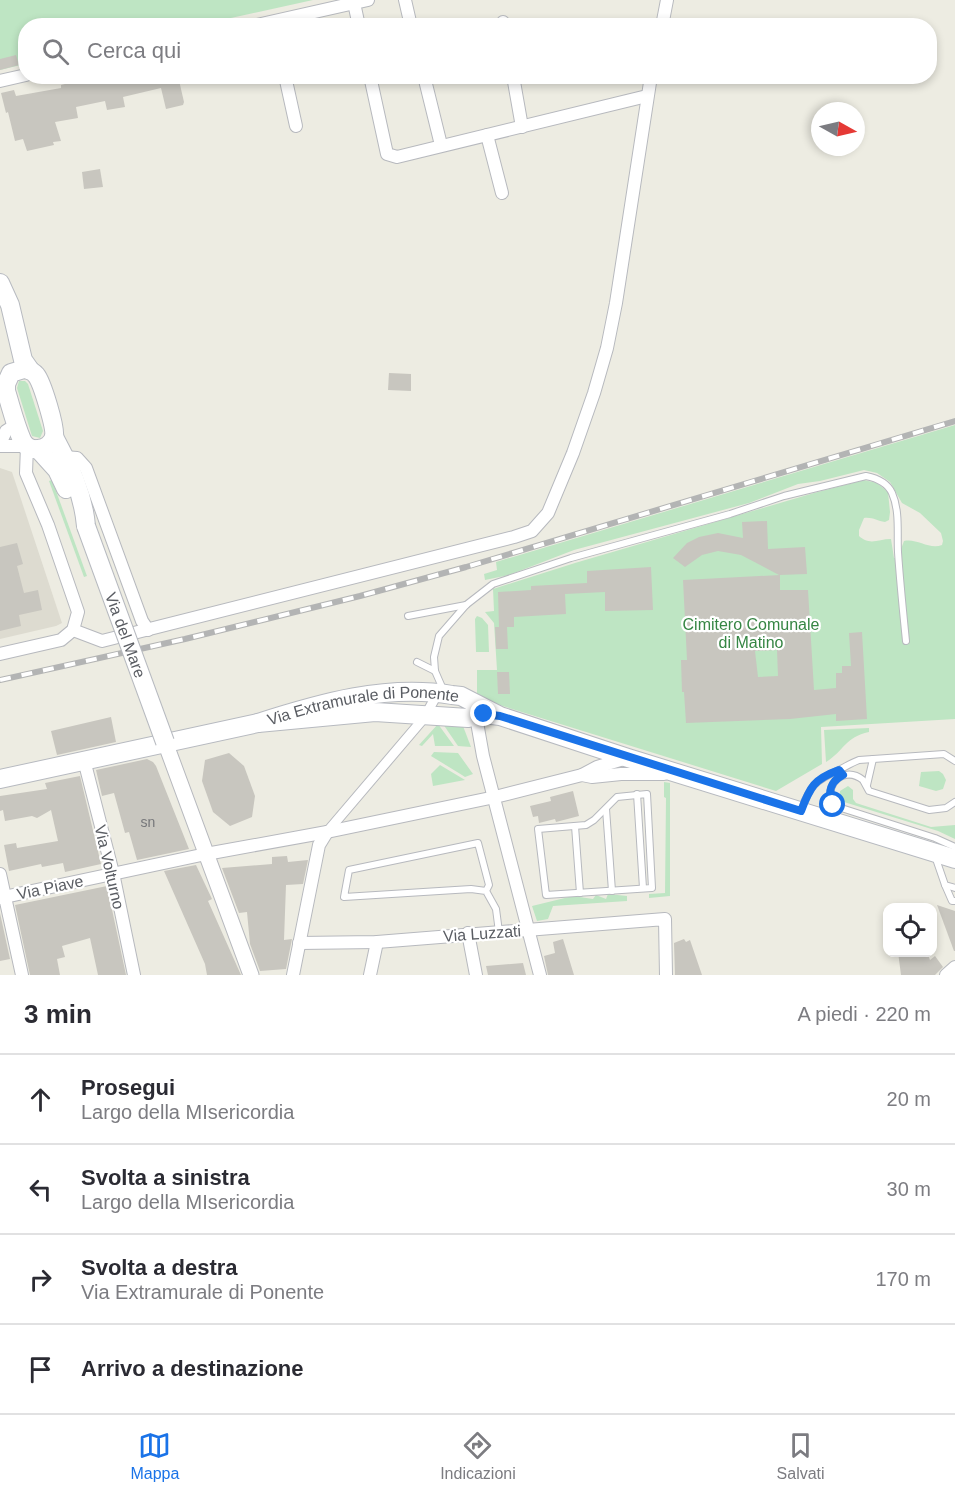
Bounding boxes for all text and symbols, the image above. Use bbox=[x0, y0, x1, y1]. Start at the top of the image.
search box bbox=[18, 18, 937, 84]
icon: search bbox=[39, 35, 72, 68]
text: Cerca qui bbox=[87, 38, 181, 63]
north arrow bbox=[811, 102, 865, 156]
street label: Via del Mare bbox=[102, 590, 149, 680]
park label: Cimitero Comunale di Matino bbox=[683, 616, 820, 651]
street label: Via Extramurale di Ponente bbox=[265, 684, 460, 728]
route end bbox=[470, 700, 496, 726]
route start bbox=[819, 791, 845, 817]
house number: sn bbox=[141, 814, 155, 830]
street label: Via Volturno bbox=[92, 823, 127, 911]
street label: Via Piave bbox=[15, 872, 85, 903]
map controls bbox=[883, 903, 937, 957]
button: locate bbox=[883, 903, 937, 957]
street label: Via Luzzati bbox=[443, 922, 522, 945]
text: 3 min bbox=[24, 999, 92, 1029]
text: A piedi · 220 m bbox=[798, 1003, 931, 1025]
text: Prosegui bbox=[81, 1075, 175, 1100]
icon: ahead bbox=[24, 1083, 57, 1116]
text: 20 m bbox=[887, 1088, 931, 1110]
text: Largo della MIsericordia bbox=[81, 1101, 294, 1123]
text: Svolta a sinistra bbox=[81, 1165, 250, 1190]
icon: left bbox=[24, 1173, 57, 1206]
text: 30 m bbox=[887, 1178, 931, 1200]
text: Largo della MIsericordia bbox=[81, 1191, 294, 1213]
text: Svolta a destra bbox=[81, 1255, 238, 1280]
icon: right bbox=[24, 1263, 57, 1296]
text: 170 m bbox=[875, 1268, 931, 1290]
text: Via Extramurale di Ponente bbox=[81, 1281, 324, 1303]
icon: arrive bbox=[24, 1353, 57, 1386]
text: Arrivo a destinazione bbox=[81, 1356, 304, 1381]
tab: Mappa bbox=[130, 1429, 179, 1483]
tab: Indicazioni bbox=[440, 1429, 516, 1483]
tab: Salvati bbox=[777, 1429, 825, 1483]

